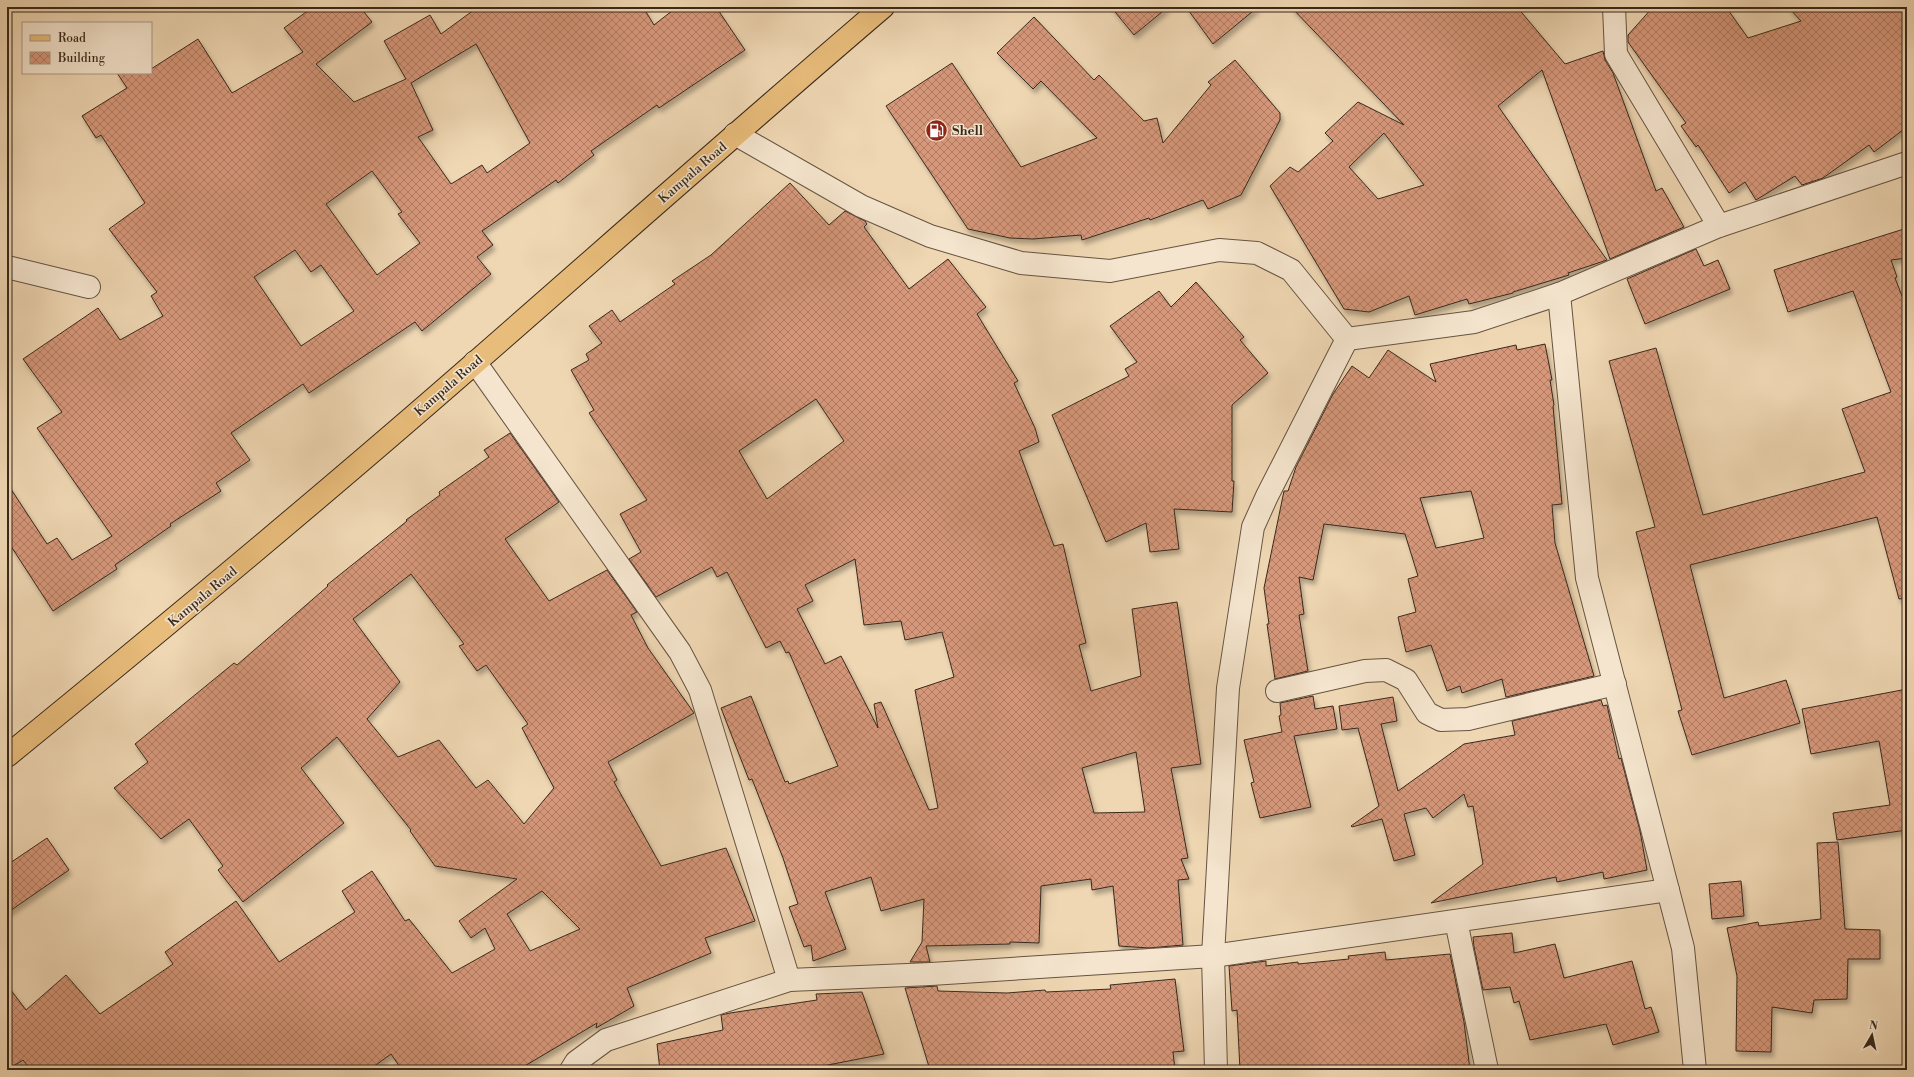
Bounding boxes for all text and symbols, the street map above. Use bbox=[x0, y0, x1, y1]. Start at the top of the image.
legend bbox=[22, 22, 152, 74]
text: Road bbox=[58, 31, 86, 46]
text: Building bbox=[57, 51, 106, 66]
fuel station icon: Shell bbox=[923, 117, 949, 143]
place label: Shell bbox=[952, 123, 984, 139]
street label: Kampala Road bbox=[655, 138, 731, 207]
street label: Kampala Road bbox=[411, 351, 487, 420]
street label: Kampala Road bbox=[165, 563, 241, 630]
north arrow bbox=[1852, 1015, 1892, 1055]
text: N bbox=[1868, 1019, 1879, 1034]

